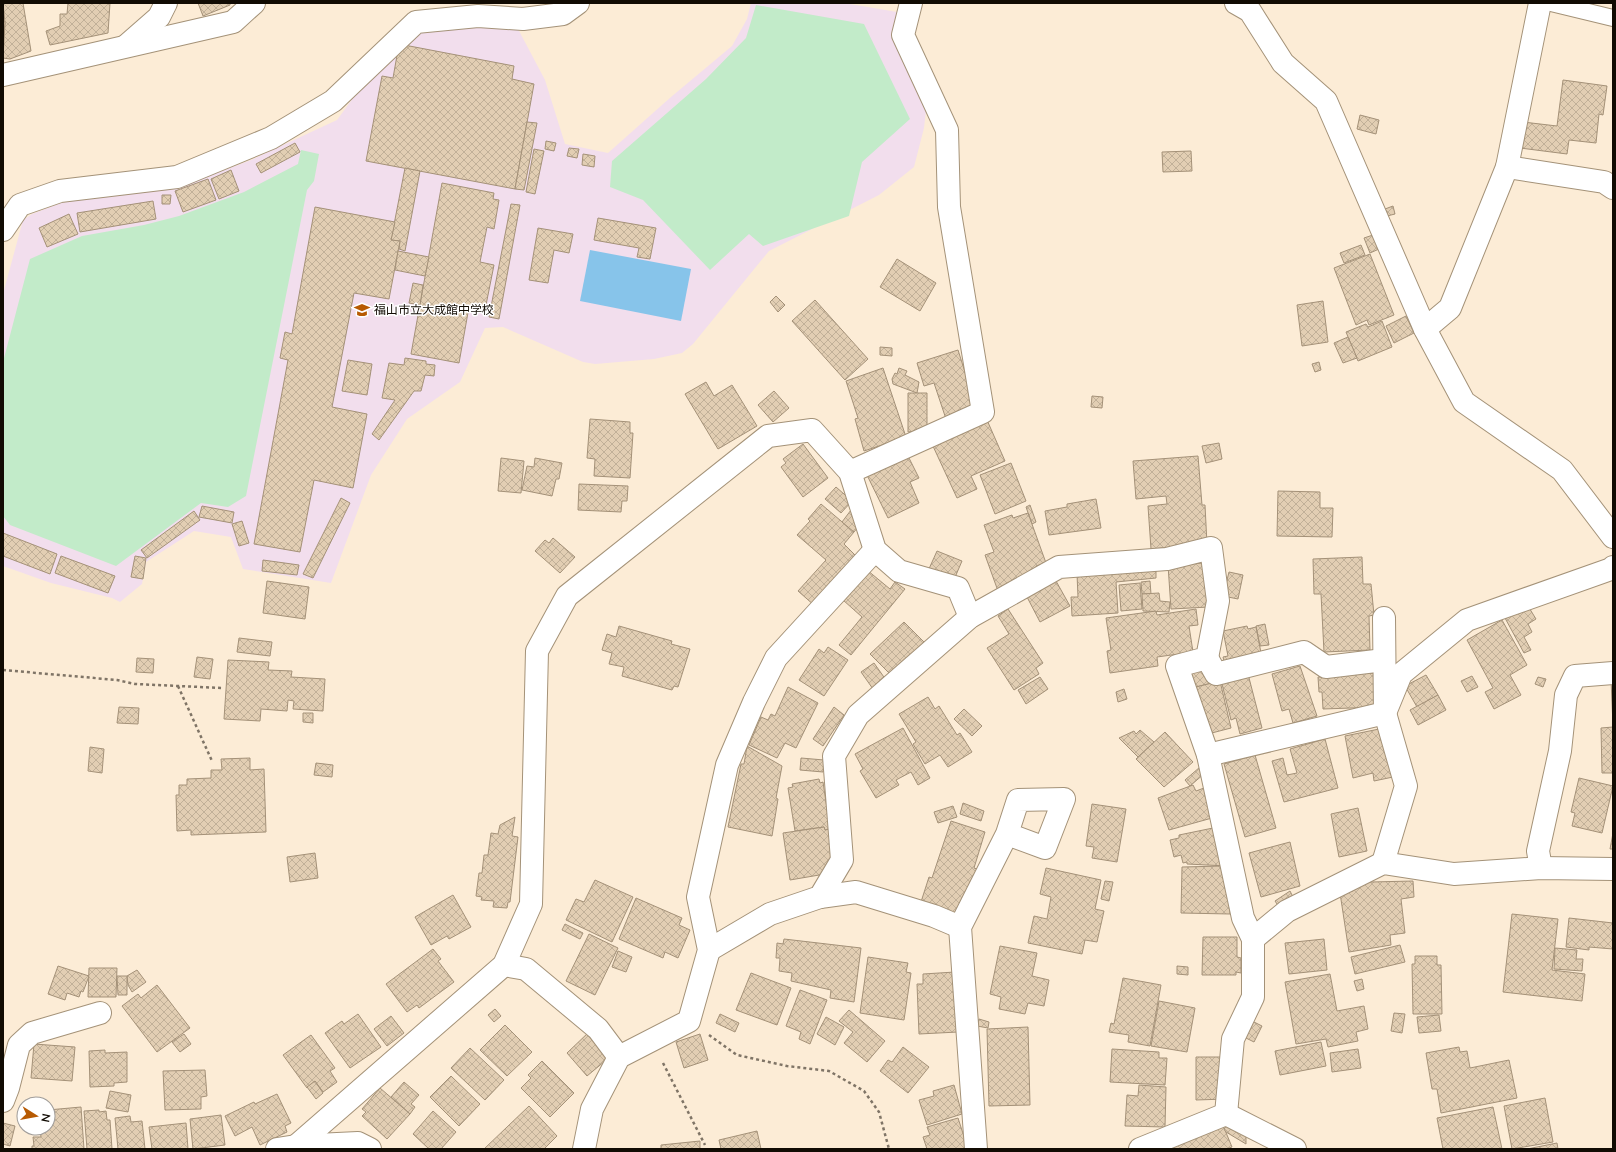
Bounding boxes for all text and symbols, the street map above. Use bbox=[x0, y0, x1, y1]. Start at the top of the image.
school or university icon: 福山市立大成館中学校 bbox=[353, 301, 371, 319]
place label: 福山市立大成館中学校 bbox=[374, 302, 494, 317]
north arrow bbox=[16, 1096, 56, 1136]
text: N bbox=[39, 1113, 53, 1123]

